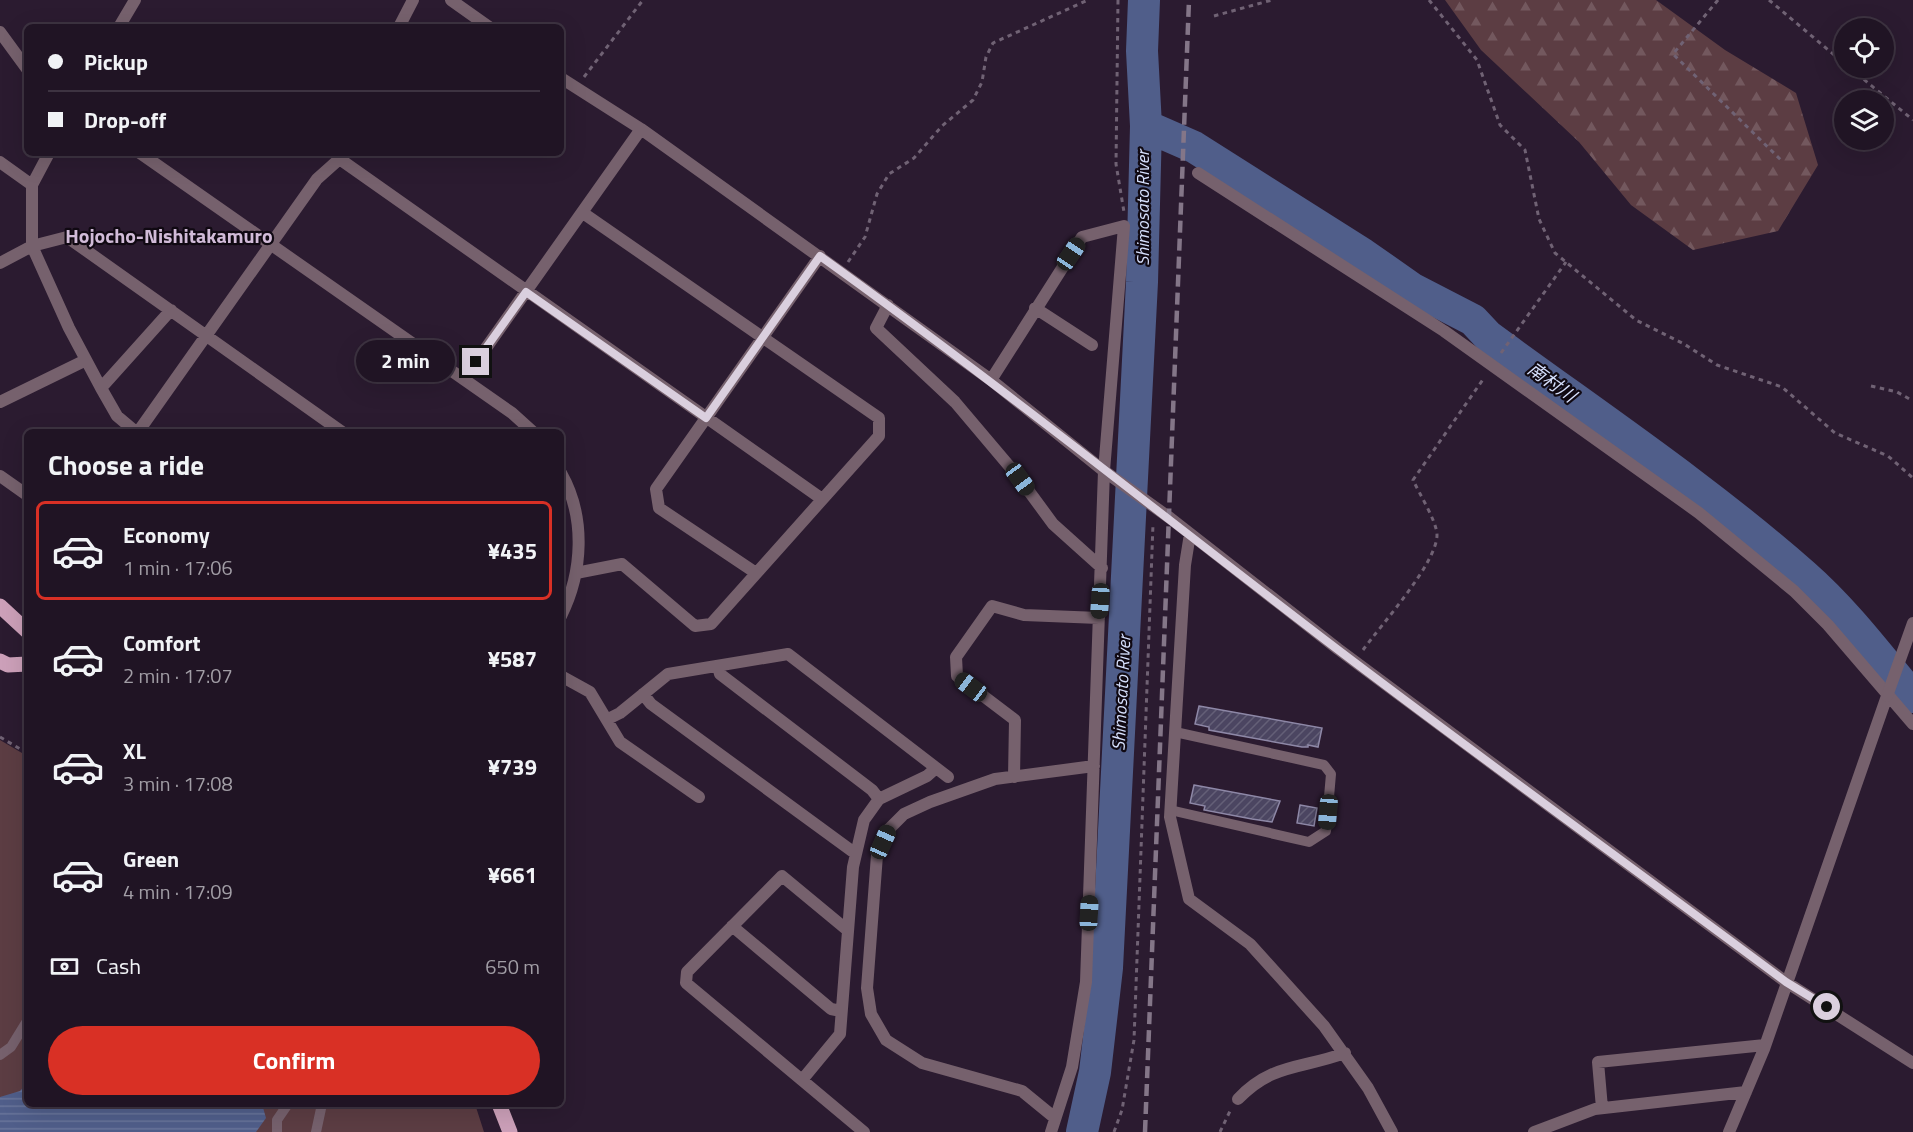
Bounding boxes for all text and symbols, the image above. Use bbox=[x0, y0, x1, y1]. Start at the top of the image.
map controls bbox=[1834, 18, 1894, 150]
button: locate bbox=[1834, 18, 1894, 78]
text: Pickup bbox=[84, 45, 148, 79]
button: layers bbox=[1834, 90, 1894, 150]
text: Drop-off bbox=[84, 103, 166, 137]
water label: Shimosato River bbox=[1129, 148, 1156, 266]
district label: Hojocho-Nishitakamuro bbox=[65, 220, 273, 251]
car bbox=[1053, 234, 1089, 274]
callout: 2 min bbox=[356, 341, 455, 383]
text: 2 min bbox=[381, 345, 430, 376]
route end bbox=[462, 348, 489, 375]
water label: 南村川 bbox=[1522, 355, 1583, 410]
text: Choose a ride bbox=[48, 444, 204, 485]
car bbox=[1002, 459, 1038, 499]
text: Economy bbox=[123, 518, 210, 552]
icon: car bbox=[51, 524, 105, 578]
text: ¥435 bbox=[488, 534, 537, 568]
text: 1 min · 17:06 bbox=[123, 552, 233, 583]
car bbox=[1090, 582, 1110, 620]
text: Comfort bbox=[123, 626, 201, 660]
icon: car bbox=[51, 632, 105, 686]
water label: Shimosato River bbox=[1104, 632, 1138, 751]
text: ¥587 bbox=[488, 642, 537, 676]
text: 2 min · 17:07 bbox=[123, 660, 233, 691]
car bbox=[951, 669, 991, 705]
text: XL bbox=[123, 734, 146, 768]
icon: car bbox=[51, 740, 105, 794]
text: ¥739 bbox=[488, 750, 537, 784]
text: 3 min · 17:08 bbox=[123, 768, 233, 799]
car bbox=[1317, 793, 1339, 831]
car bbox=[867, 822, 899, 862]
text: Green bbox=[123, 842, 179, 876]
icon: car bbox=[51, 848, 105, 902]
text: ¥661 bbox=[488, 858, 537, 892]
text: 4 min · 17:09 bbox=[123, 876, 233, 907]
car bbox=[1079, 895, 1099, 931]
text: Cash bbox=[96, 949, 141, 983]
icon: cash bbox=[48, 950, 81, 983]
text: 650 m bbox=[485, 951, 540, 982]
route start bbox=[1813, 993, 1840, 1020]
button: Confirm bbox=[48, 1026, 540, 1095]

